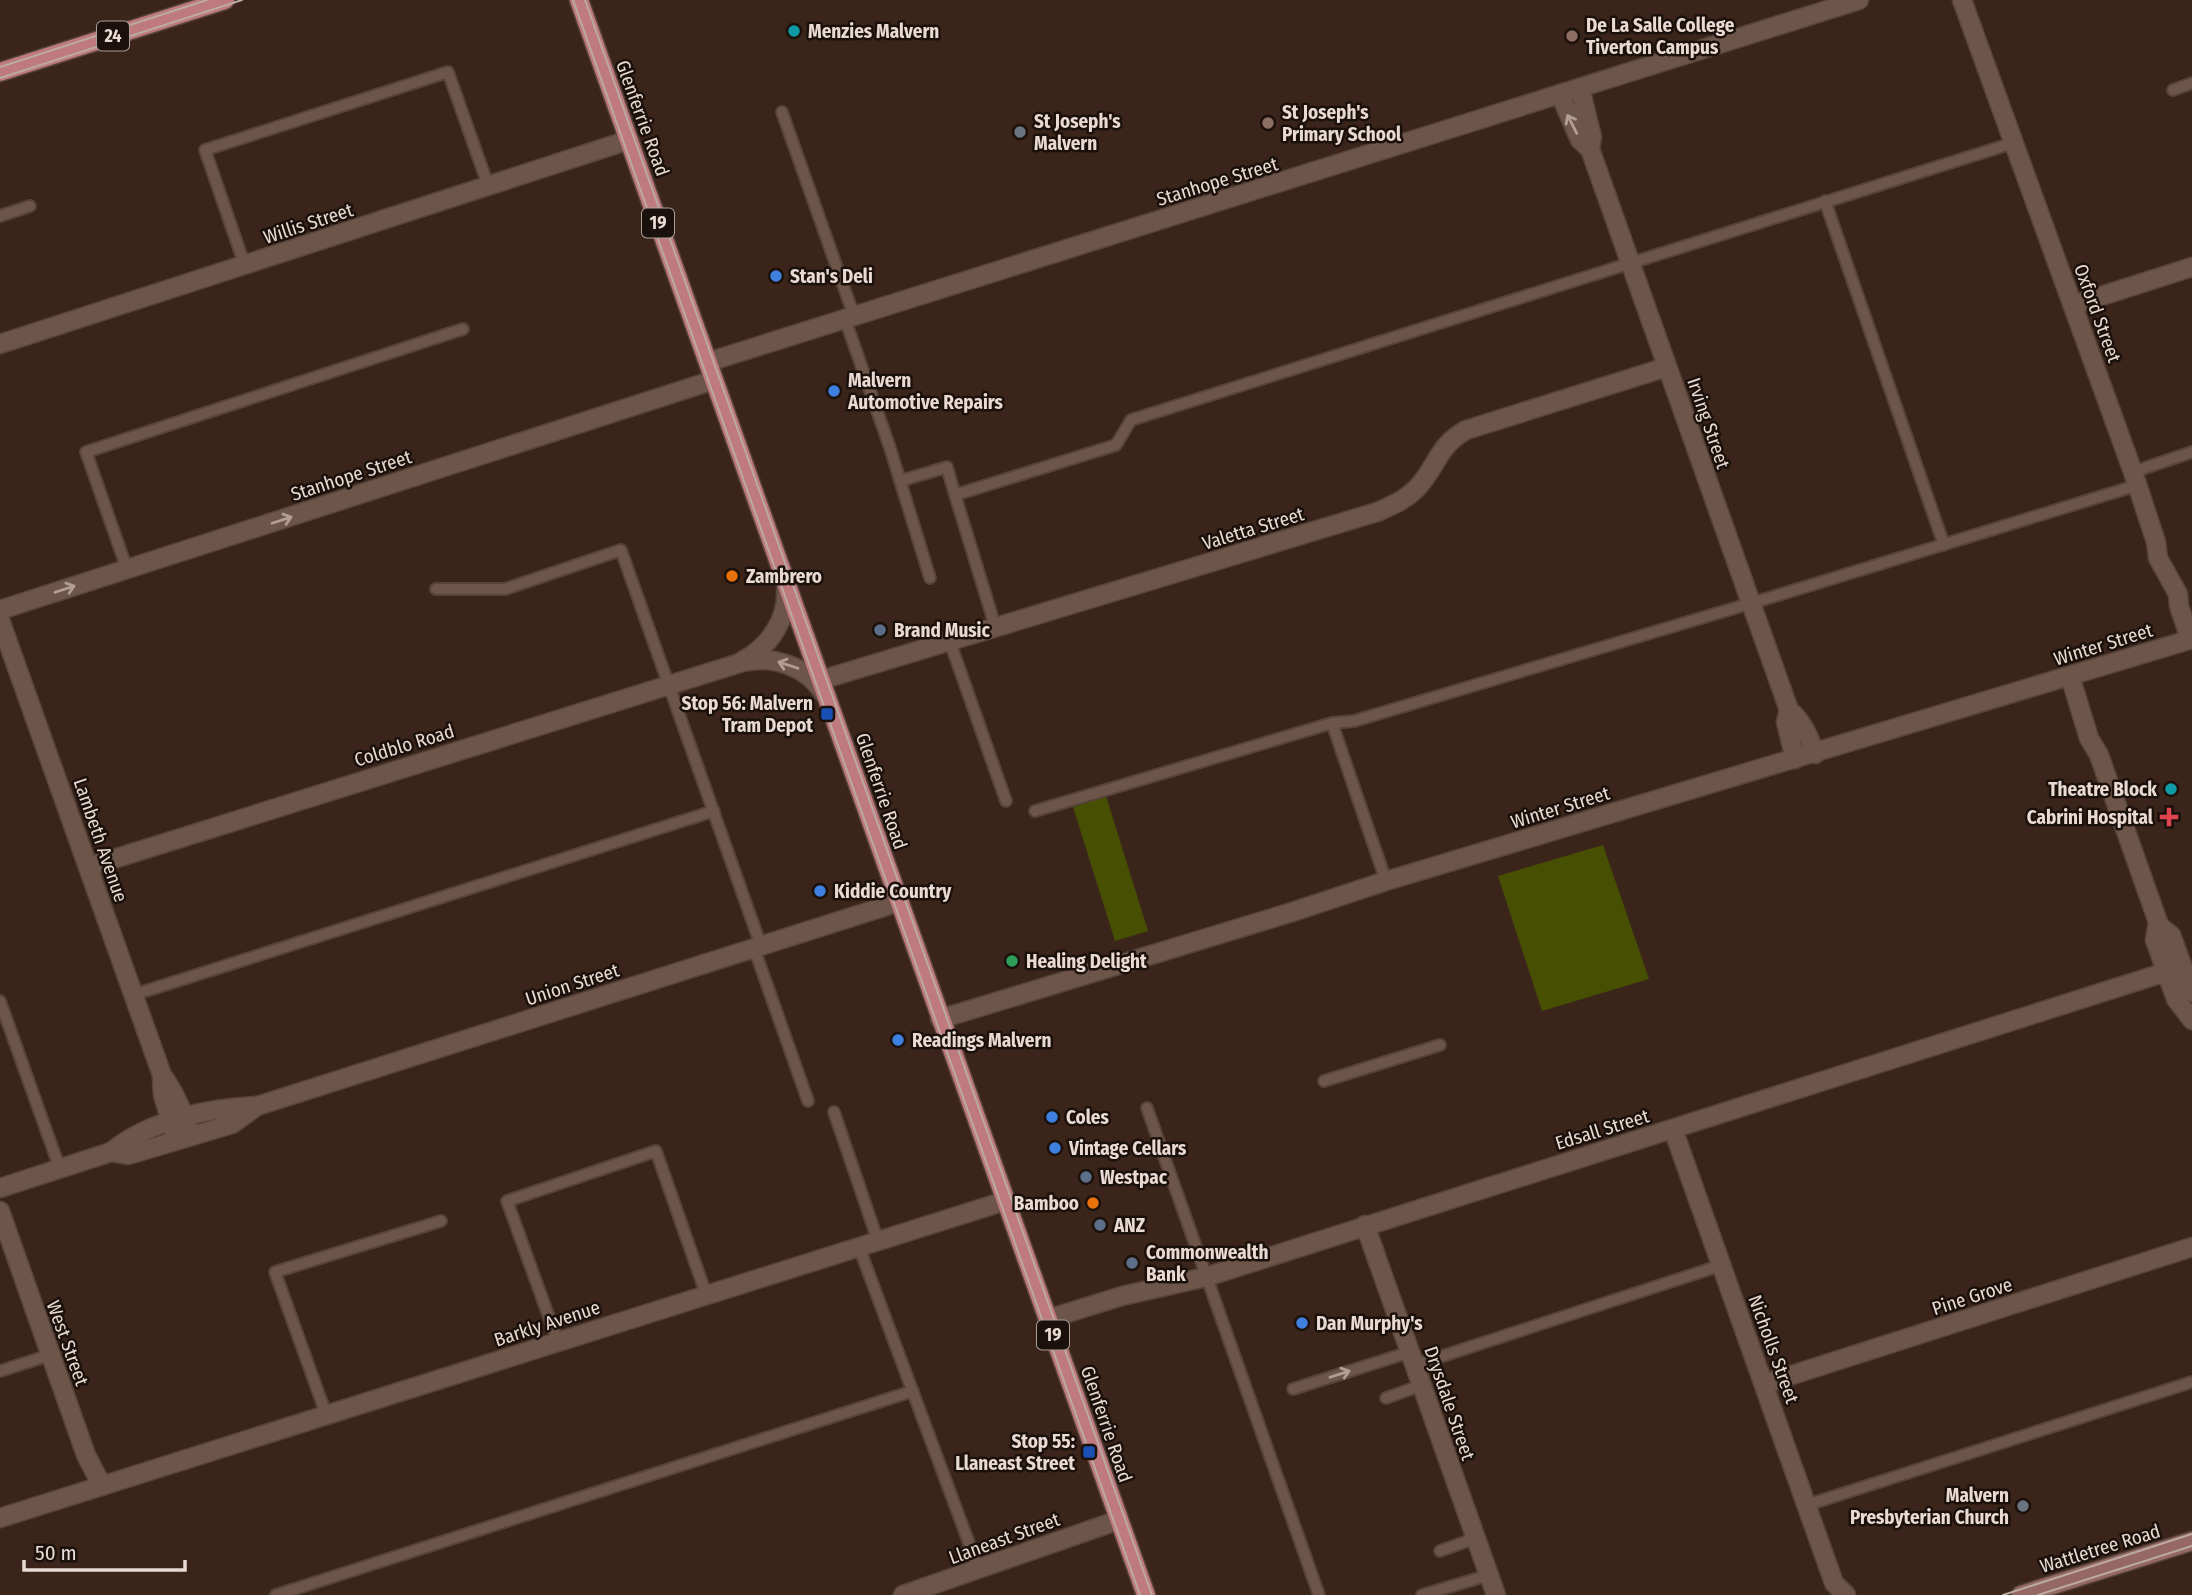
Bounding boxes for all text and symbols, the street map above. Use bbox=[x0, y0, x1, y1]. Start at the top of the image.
place label: De La Salle College Tiverton Campus bbox=[1586, 14, 1735, 59]
place label: Menzies Malvern bbox=[808, 20, 939, 43]
road number: 24 bbox=[97, 22, 129, 51]
marker: Menzies Malvern bbox=[786, 23, 802, 39]
marker: De La Salle College Tiverton Campus bbox=[1564, 28, 1580, 44]
street label: Glenferrie Road bbox=[611, 57, 674, 179]
place label: St Joseph's Primary School bbox=[1282, 101, 1402, 146]
place label: St Joseph's Malvern bbox=[1034, 110, 1121, 155]
one-way arrow bbox=[1564, 114, 1578, 135]
marker: St Joseph's Primary School bbox=[1260, 115, 1276, 131]
marker: St Joseph's Malvern bbox=[1012, 124, 1028, 140]
street label: Stanhope Street bbox=[1154, 152, 1281, 211]
street label: Willis Street bbox=[260, 198, 357, 249]
road number: 19 bbox=[642, 208, 674, 238]
street label: Oxford Street bbox=[2069, 261, 2126, 366]
place label: Stan's Deli bbox=[790, 265, 873, 288]
marker: Stan's Deli bbox=[768, 268, 784, 284]
place label: Malvern Automotive Repairs bbox=[847, 369, 1004, 414]
street label: Irving Street bbox=[1682, 375, 1735, 473]
marker: Malvern Automotive Repairs bbox=[826, 383, 842, 399]
street label: Stanhope Street bbox=[288, 445, 415, 506]
street label: Valetta Street bbox=[1200, 502, 1308, 555]
one-way arrow bbox=[270, 513, 292, 525]
place label: Zambrero bbox=[746, 565, 822, 588]
marker: Zambrero bbox=[724, 568, 740, 584]
one-way arrow bbox=[54, 582, 76, 595]
street label: Winter Street bbox=[2051, 618, 2156, 670]
place label: Brand Music bbox=[894, 619, 991, 642]
marker: Brand Music bbox=[872, 622, 888, 638]
one-way arrow bbox=[777, 658, 799, 671]
place label: Stop 56: Malvern Tram Depot bbox=[682, 692, 813, 737]
marker: Stop 56: Malvern Tram Depot bbox=[819, 706, 835, 722]
street label: Coldblo Road bbox=[351, 719, 457, 772]
street label: Glenferrie Road bbox=[851, 730, 912, 852]
street label: Lambeth Avenue bbox=[69, 775, 132, 905]
place label: Theatre Block bbox=[2048, 778, 2157, 801]
street label: Winter Street bbox=[1508, 781, 1613, 833]
marker: Theatre Block bbox=[2163, 781, 2179, 797]
place label: Cabrini Hospital bbox=[2027, 806, 2154, 829]
marker: Cabrini Hospital bbox=[2159, 807, 2179, 827]
place label: Kiddie Country bbox=[834, 880, 952, 903]
marker: Kiddie Country bbox=[812, 883, 828, 899]
place label: Healing Delight bbox=[1026, 950, 1147, 973]
marker: Healing Delight bbox=[1004, 953, 1020, 969]
street label: Union Street bbox=[522, 958, 623, 1010]
place label: Readings Malvern bbox=[912, 1029, 1051, 1052]
marker: Readings Malvern bbox=[890, 1032, 906, 1048]
street label: Edsall Street bbox=[1552, 1104, 1653, 1155]
place label: Coles bbox=[1066, 1106, 1109, 1129]
marker: Coles bbox=[1044, 1109, 1060, 1125]
place label: Vintage Cellars bbox=[1068, 1137, 1187, 1160]
marker: Vintage Cellars bbox=[1047, 1140, 1063, 1156]
place label: Westpac bbox=[1100, 1166, 1168, 1189]
marker: Westpac bbox=[1078, 1169, 1094, 1185]
place label: Bamboo bbox=[1014, 1192, 1079, 1215]
marker: Bamboo bbox=[1085, 1195, 1101, 1211]
place label: ANZ bbox=[1113, 1214, 1145, 1237]
marker: ANZ bbox=[1092, 1217, 1108, 1233]
place label: Commonwealth Bank bbox=[1146, 1241, 1268, 1286]
marker: Commonwealth Bank bbox=[1124, 1255, 1140, 1271]
street label: Pine Grove bbox=[1929, 1273, 2015, 1320]
street label: Nicholls Street bbox=[1743, 1292, 1804, 1407]
street label: Barkly Avenue bbox=[491, 1296, 603, 1351]
street label: West Street bbox=[42, 1297, 94, 1390]
place label: Dan Murphy's bbox=[1316, 1312, 1423, 1335]
marker: Dan Murphy's bbox=[1294, 1315, 1310, 1331]
road number: 19 bbox=[1037, 1320, 1069, 1350]
street label: Drysdale Street bbox=[1419, 1343, 1480, 1464]
street label: Glenferrie Road bbox=[1076, 1363, 1137, 1485]
one-way arrow bbox=[1329, 1367, 1351, 1380]
place label: Stop 55: Llaneast Street bbox=[955, 1430, 1075, 1475]
marker: Stop 55: Llaneast Street bbox=[1081, 1444, 1097, 1460]
place label: Malvern Presbyterian Church bbox=[1850, 1484, 2009, 1529]
marker: Malvern Presbyterian Church bbox=[2015, 1498, 2031, 1514]
street label: Llaneast Street bbox=[946, 1508, 1064, 1569]
street label: Wattletree Road bbox=[2037, 1519, 2163, 1578]
scale bar bbox=[24, 1528, 186, 1572]
text: 50 m bbox=[35, 1540, 77, 1566]

